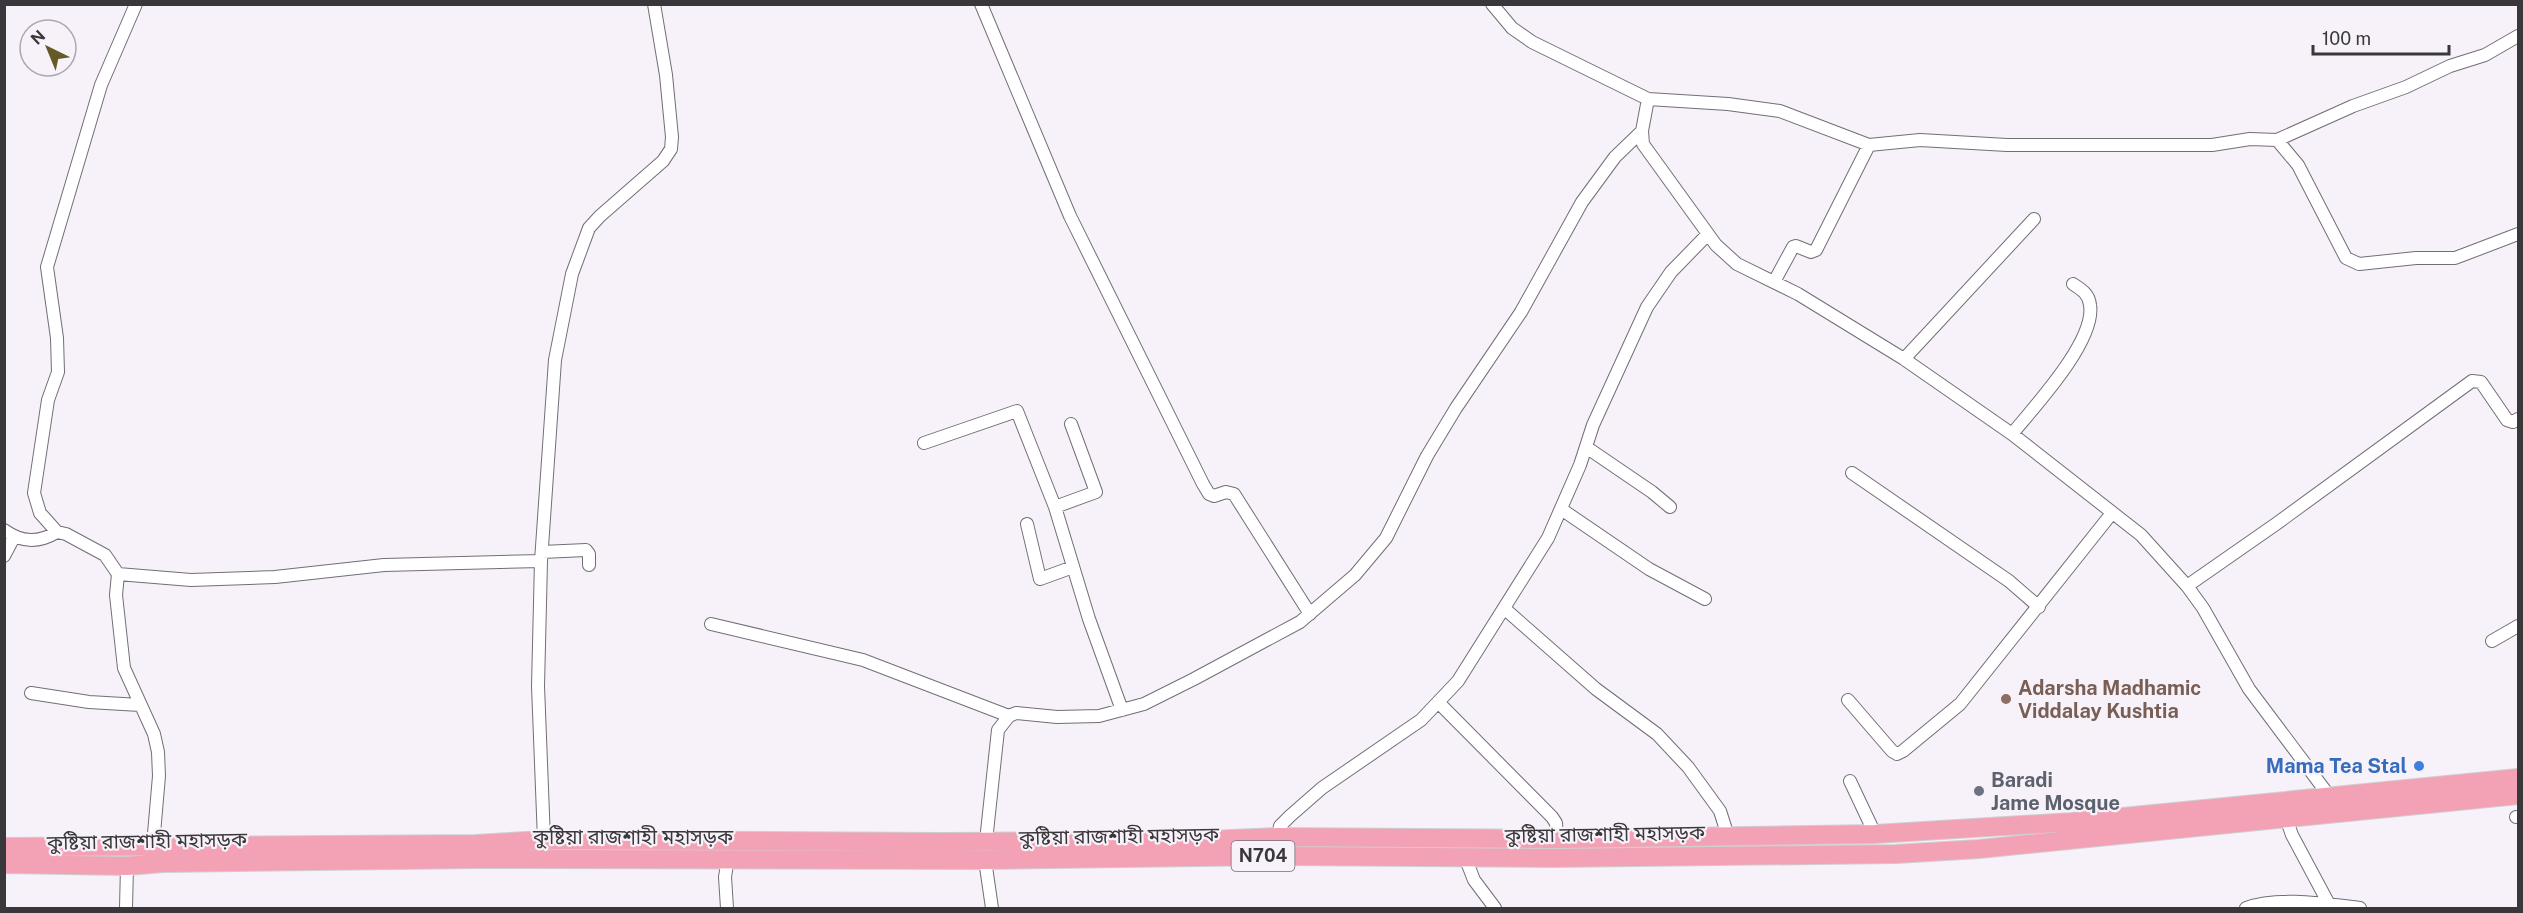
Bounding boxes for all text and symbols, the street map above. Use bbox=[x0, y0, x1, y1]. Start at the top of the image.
north arrow bbox=[18, 18, 78, 78]
scale bar bbox=[2313, 18, 2450, 56]
text: N bbox=[27, 26, 49, 49]
text: 100 m bbox=[2322, 28, 2371, 49]
place label: Adarsha Madhamic Viddalay Kushtia bbox=[2018, 676, 2201, 723]
marker: Adarsha Madhamic Viddalay Kushtia bbox=[1999, 692, 2013, 706]
place label: Mama Tea Stal bbox=[2266, 754, 2407, 778]
marker: Mama Tea Stal bbox=[2412, 759, 2426, 773]
place label: Baradi Jame Mosque bbox=[1991, 768, 2120, 815]
marker: Baradi Jame Mosque bbox=[1972, 784, 1986, 798]
street label: কুষ্টিয়া রাজশাহী মহাসড়ক bbox=[1504, 820, 1706, 848]
street label: কুষ্টিয়া রাজশাহী মহাসড়ক bbox=[1018, 822, 1220, 850]
street label: কুষ্টিয়া রাজশাহী মহাসড়ক bbox=[532, 825, 734, 849]
street label: কুষ্টিয়া রাজশাহী মহাসড়ক bbox=[46, 827, 248, 855]
road number: N704 bbox=[1232, 841, 1294, 871]

